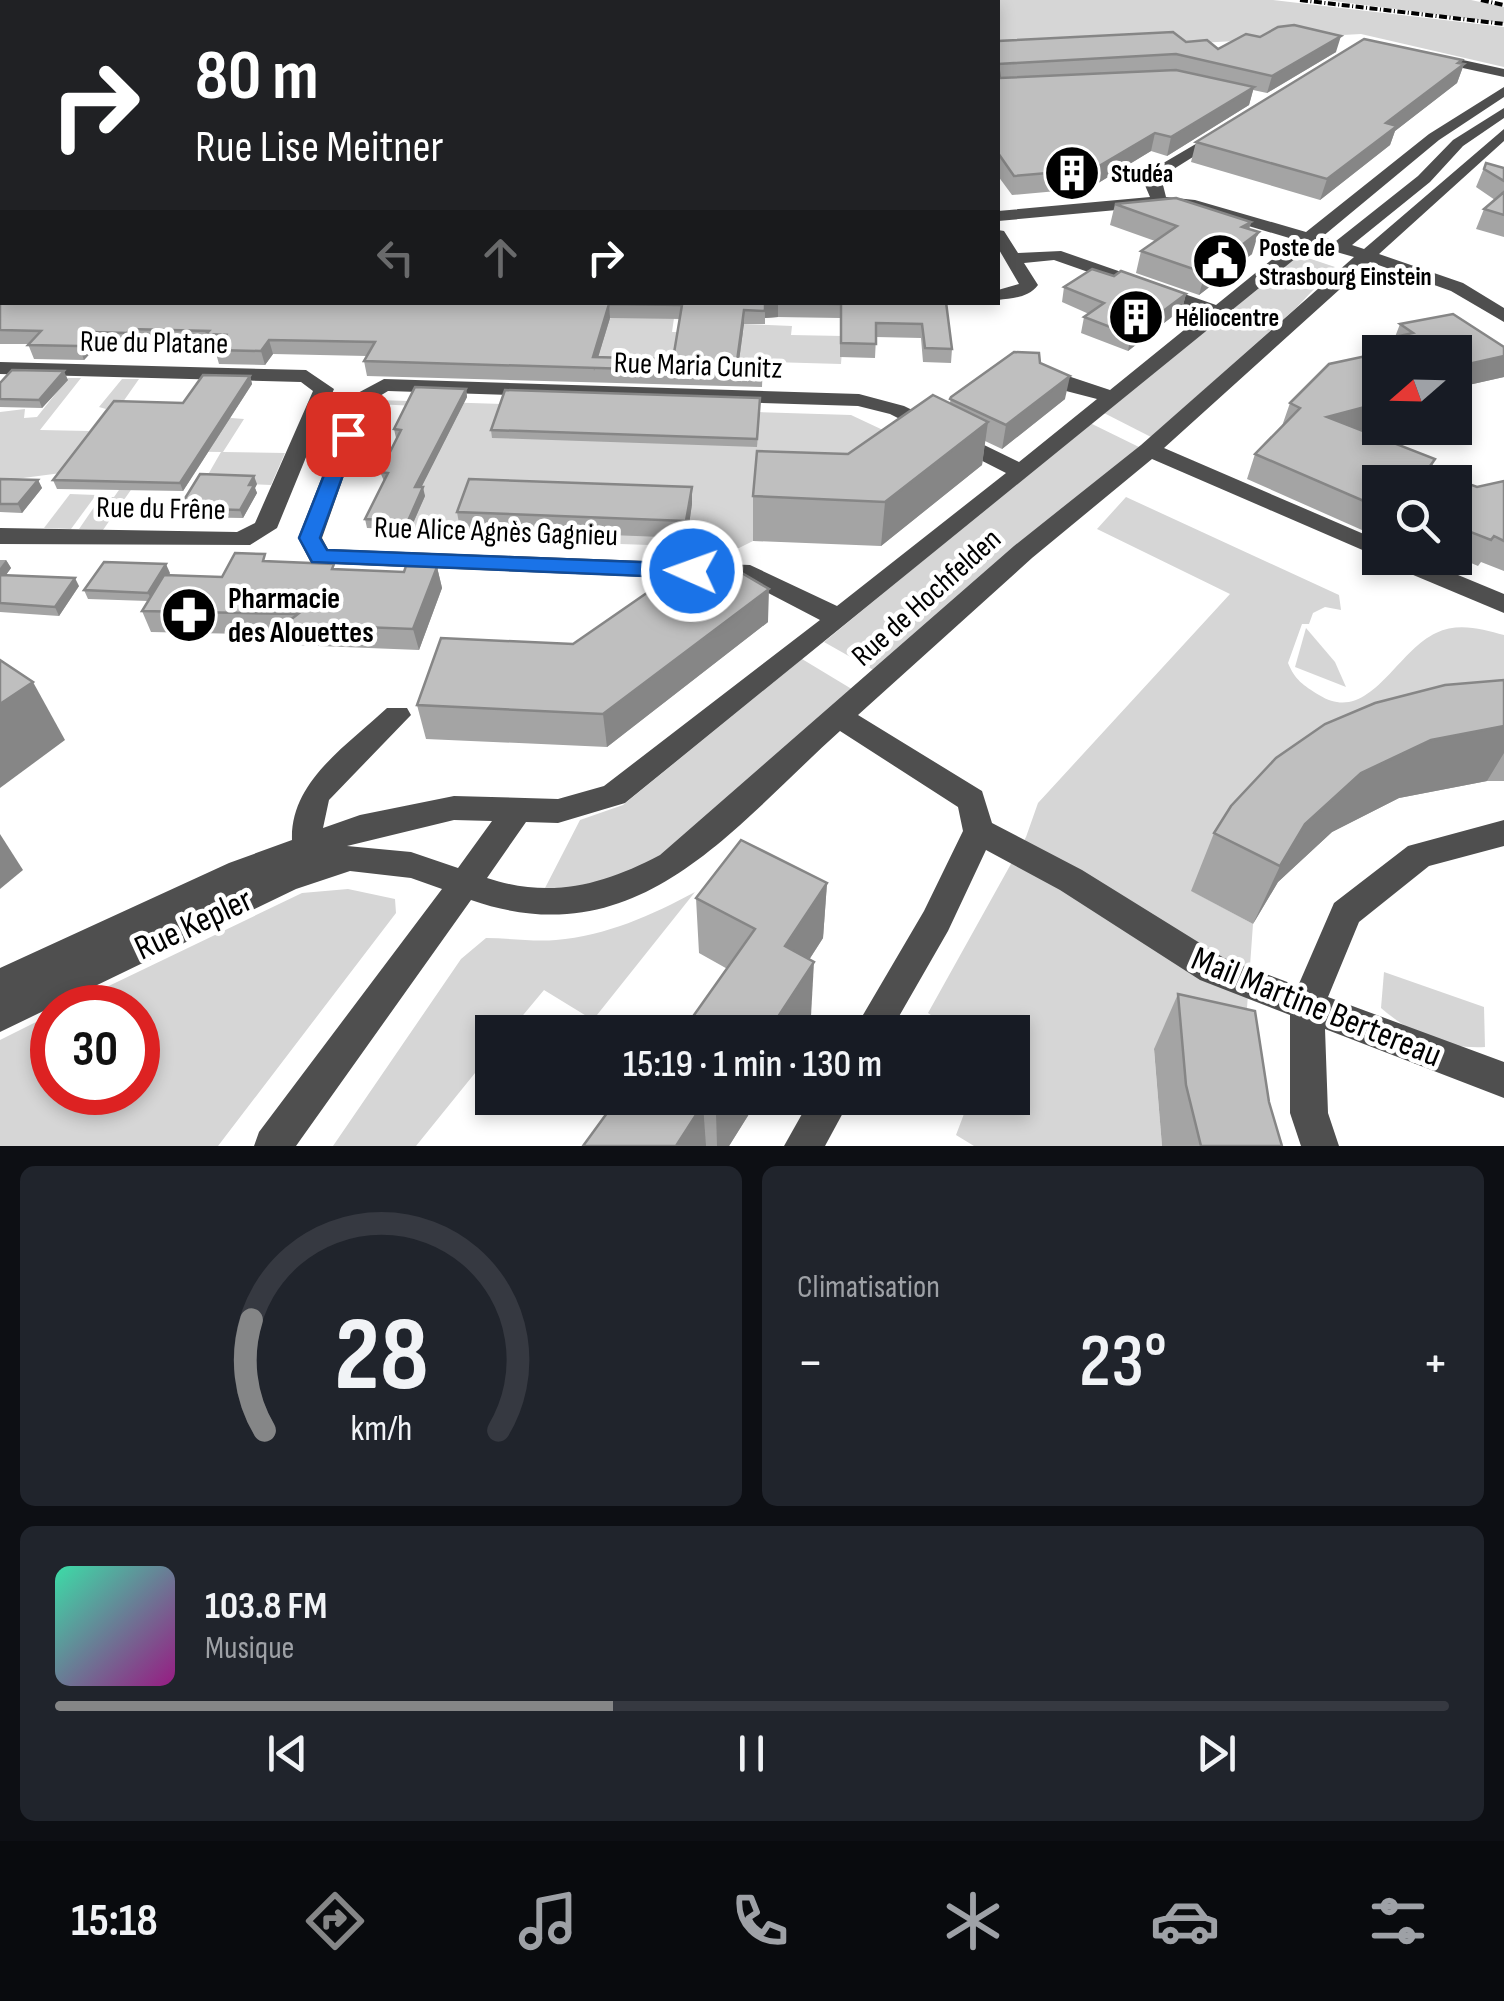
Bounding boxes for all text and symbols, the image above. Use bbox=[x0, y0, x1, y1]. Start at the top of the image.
text: 80 m bbox=[195, 35, 319, 119]
icon: right bbox=[30, 40, 160, 170]
text: Rue Lise Meitner bbox=[195, 120, 443, 175]
building icon: Studéa bbox=[1042, 143, 1102, 203]
place label: Studéa bbox=[1111, 159, 1173, 190]
icon: left bbox=[368, 230, 423, 285]
icon: ahead bbox=[473, 230, 528, 285]
icon: right bbox=[578, 230, 633, 285]
public building icon: Poste de Strasbourg Einstein bbox=[1190, 231, 1250, 291]
place label: Poste de Strasbourg Einstein bbox=[1259, 233, 1432, 293]
building icon: Héliocentre bbox=[1106, 287, 1166, 347]
place label: Héliocentre bbox=[1175, 303, 1279, 334]
street label: Rue du Platane bbox=[80, 324, 228, 362]
north arrow bbox=[1362, 335, 1472, 445]
map controls bbox=[1362, 335, 1472, 575]
street label: Rue Maria Cunitz bbox=[613, 345, 783, 387]
pin bbox=[306, 392, 391, 477]
icon: arrive bbox=[321, 407, 376, 462]
button: search bbox=[1362, 465, 1472, 575]
street label: Rue du Frêne bbox=[96, 490, 226, 528]
street label: Rue Alice Agnès Gagnieu bbox=[373, 510, 619, 554]
position arrow bbox=[640, 519, 744, 623]
street label: Rue de Hochfelden bbox=[845, 521, 1009, 674]
place label: Pharmacie des Alouettes bbox=[228, 581, 374, 651]
pharmacy icon: Pharmacie des Alouettes bbox=[159, 585, 219, 645]
street label: Rue Kepler bbox=[128, 878, 259, 970]
street label: Mail Martine Bertereau bbox=[1185, 938, 1448, 1077]
speed limit sign: 30 bbox=[30, 985, 160, 1115]
text: 15:19 · 1 min · 130 m bbox=[623, 1042, 882, 1087]
text: Climatisation bbox=[797, 1268, 940, 1307]
text: 28 bbox=[334, 1294, 428, 1419]
text: 23° bbox=[1079, 1317, 1167, 1408]
text: − bbox=[797, 1330, 824, 1397]
text: + bbox=[1422, 1330, 1449, 1397]
text: km/h bbox=[350, 1408, 412, 1451]
text: 103.8 FM bbox=[205, 1584, 327, 1629]
text: Musique bbox=[205, 1629, 294, 1668]
icon: previous bbox=[260, 1726, 315, 1781]
icon: pause bbox=[724, 1726, 779, 1781]
icon: next bbox=[1189, 1726, 1244, 1781]
icon: directions bbox=[300, 1886, 370, 1956]
icon: music bbox=[513, 1886, 583, 1956]
icon: phone bbox=[725, 1886, 795, 1956]
icon: climate bbox=[938, 1886, 1008, 1956]
icon: car bbox=[1150, 1886, 1220, 1956]
icon: filters bbox=[1363, 1886, 1433, 1956]
text: 15:18 bbox=[71, 1894, 158, 1949]

